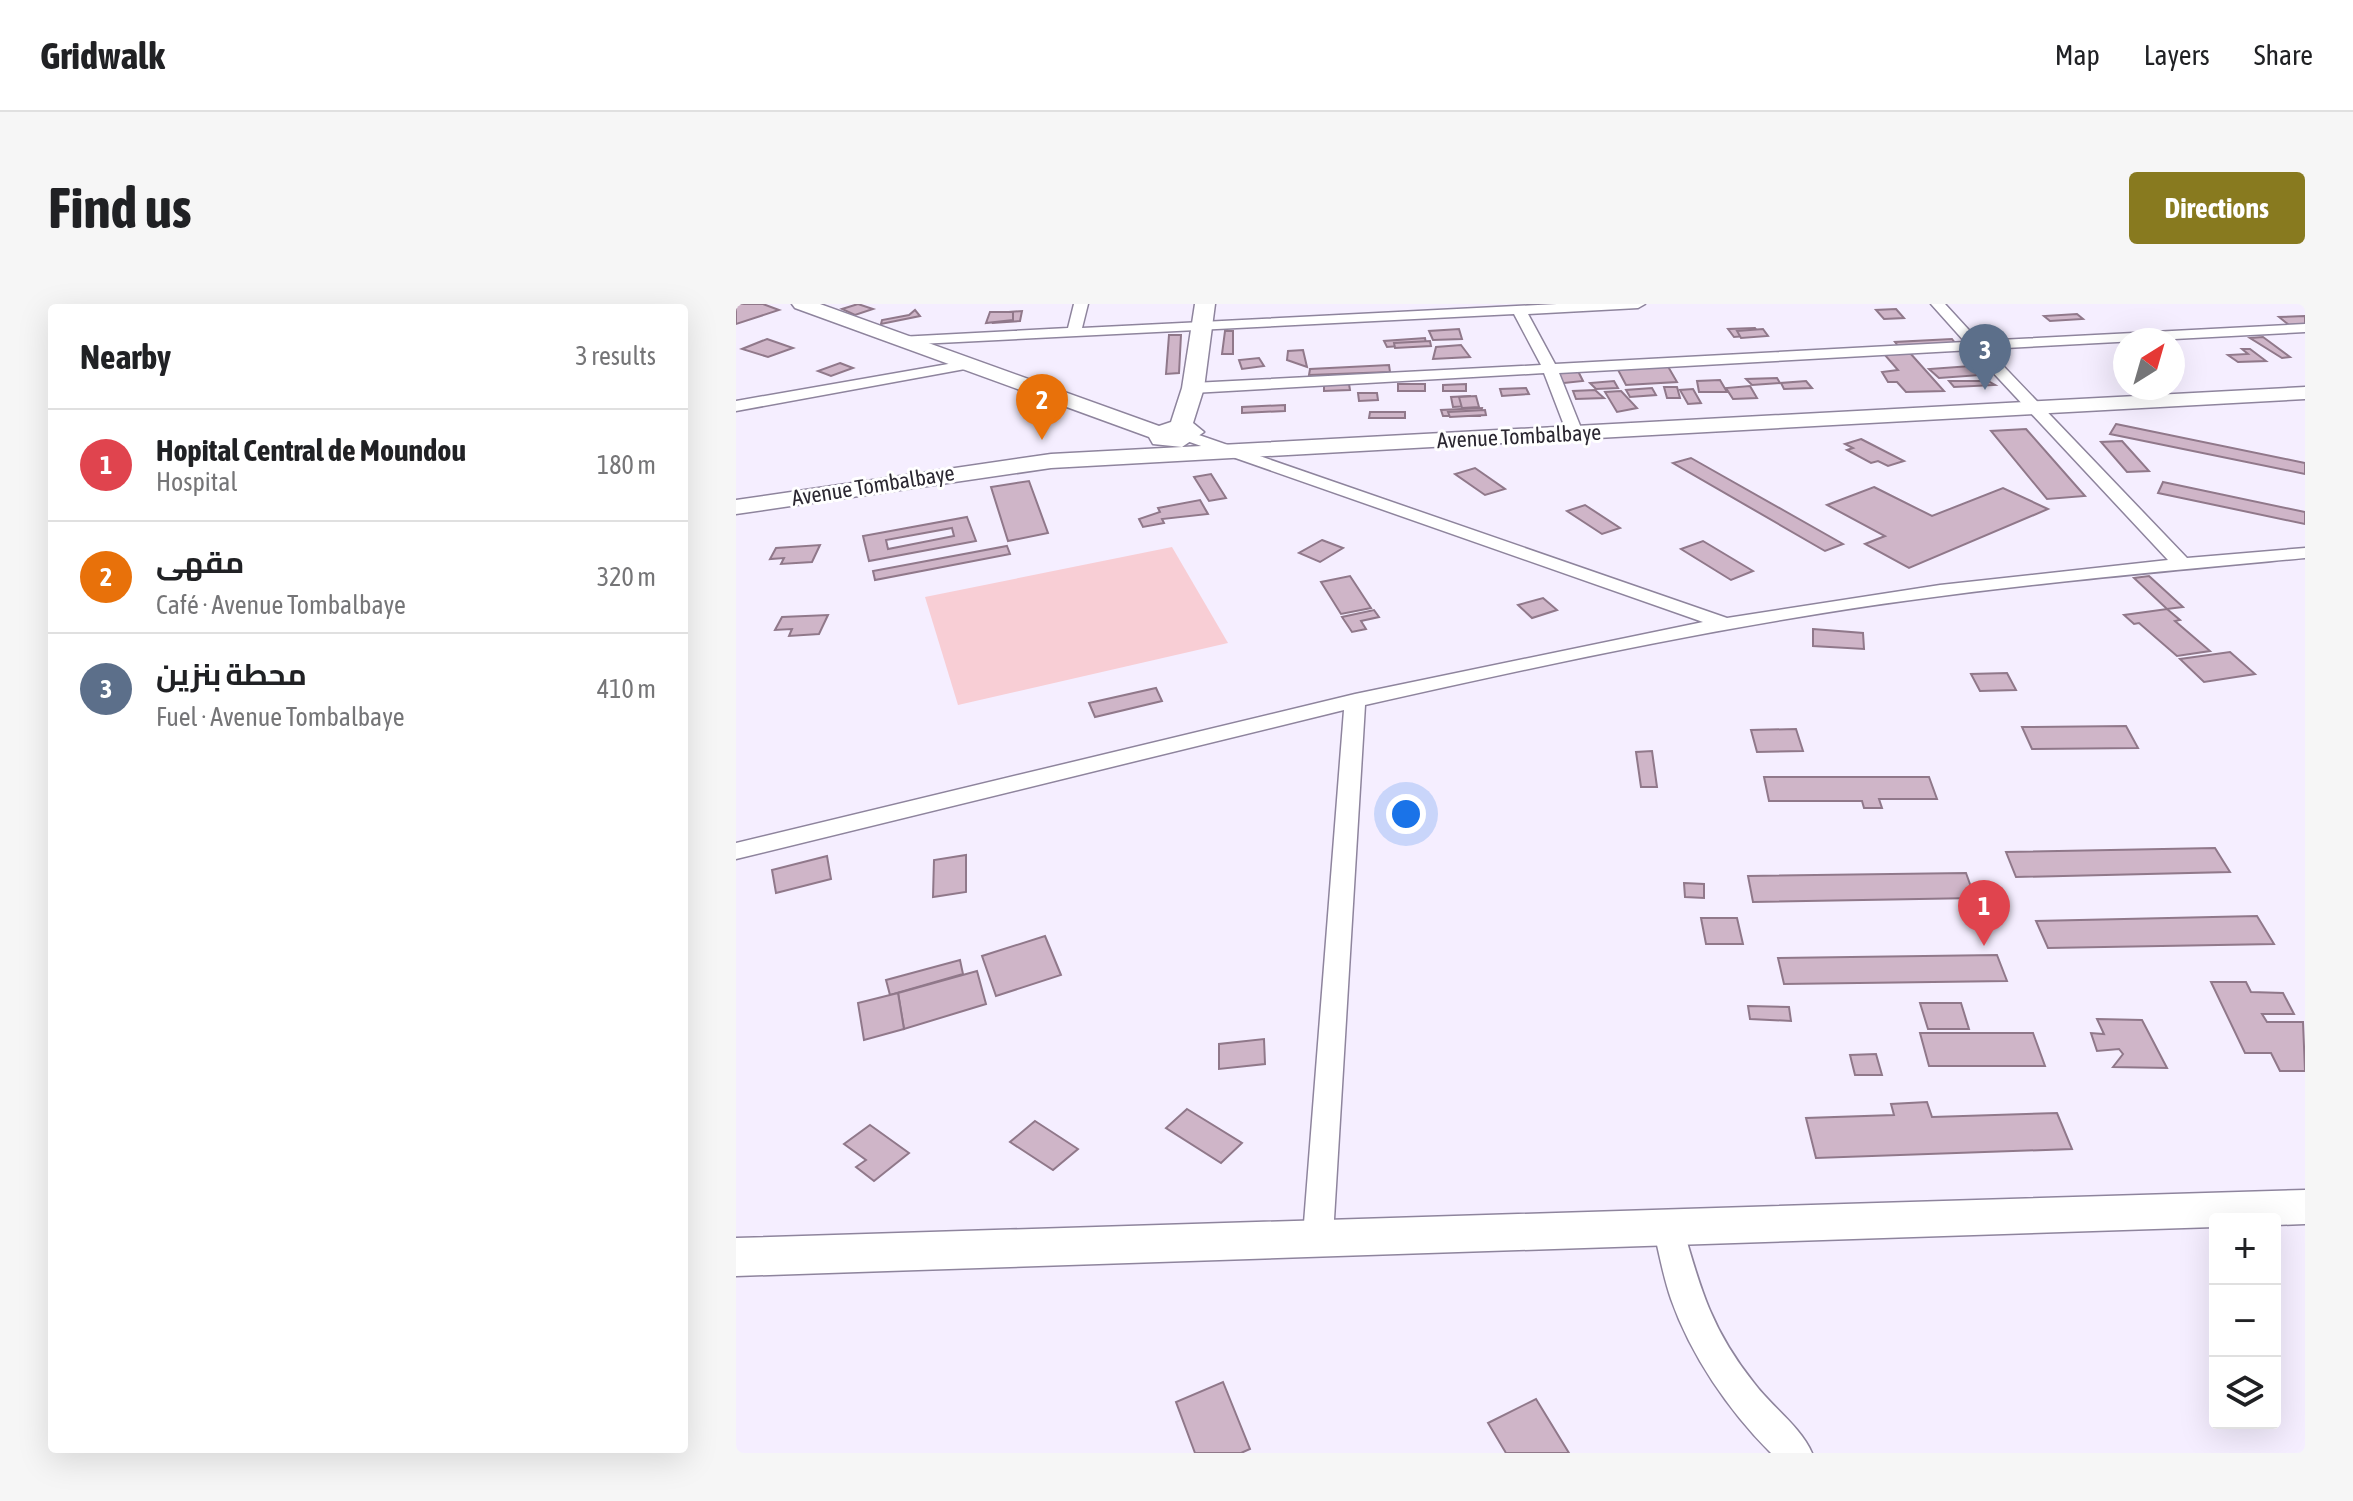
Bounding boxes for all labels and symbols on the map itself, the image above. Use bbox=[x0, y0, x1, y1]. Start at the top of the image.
pin: 3 bbox=[1959, 324, 2011, 390]
north arrow bbox=[2113, 328, 2185, 400]
pin: 2 bbox=[1016, 374, 1068, 440]
street label: Avenue Tombalbaye bbox=[1436, 419, 1602, 453]
street label: Avenue Tombalbaye bbox=[790, 459, 956, 511]
your location bbox=[1386, 794, 1426, 834]
pin: 1 bbox=[1958, 880, 2010, 946]

